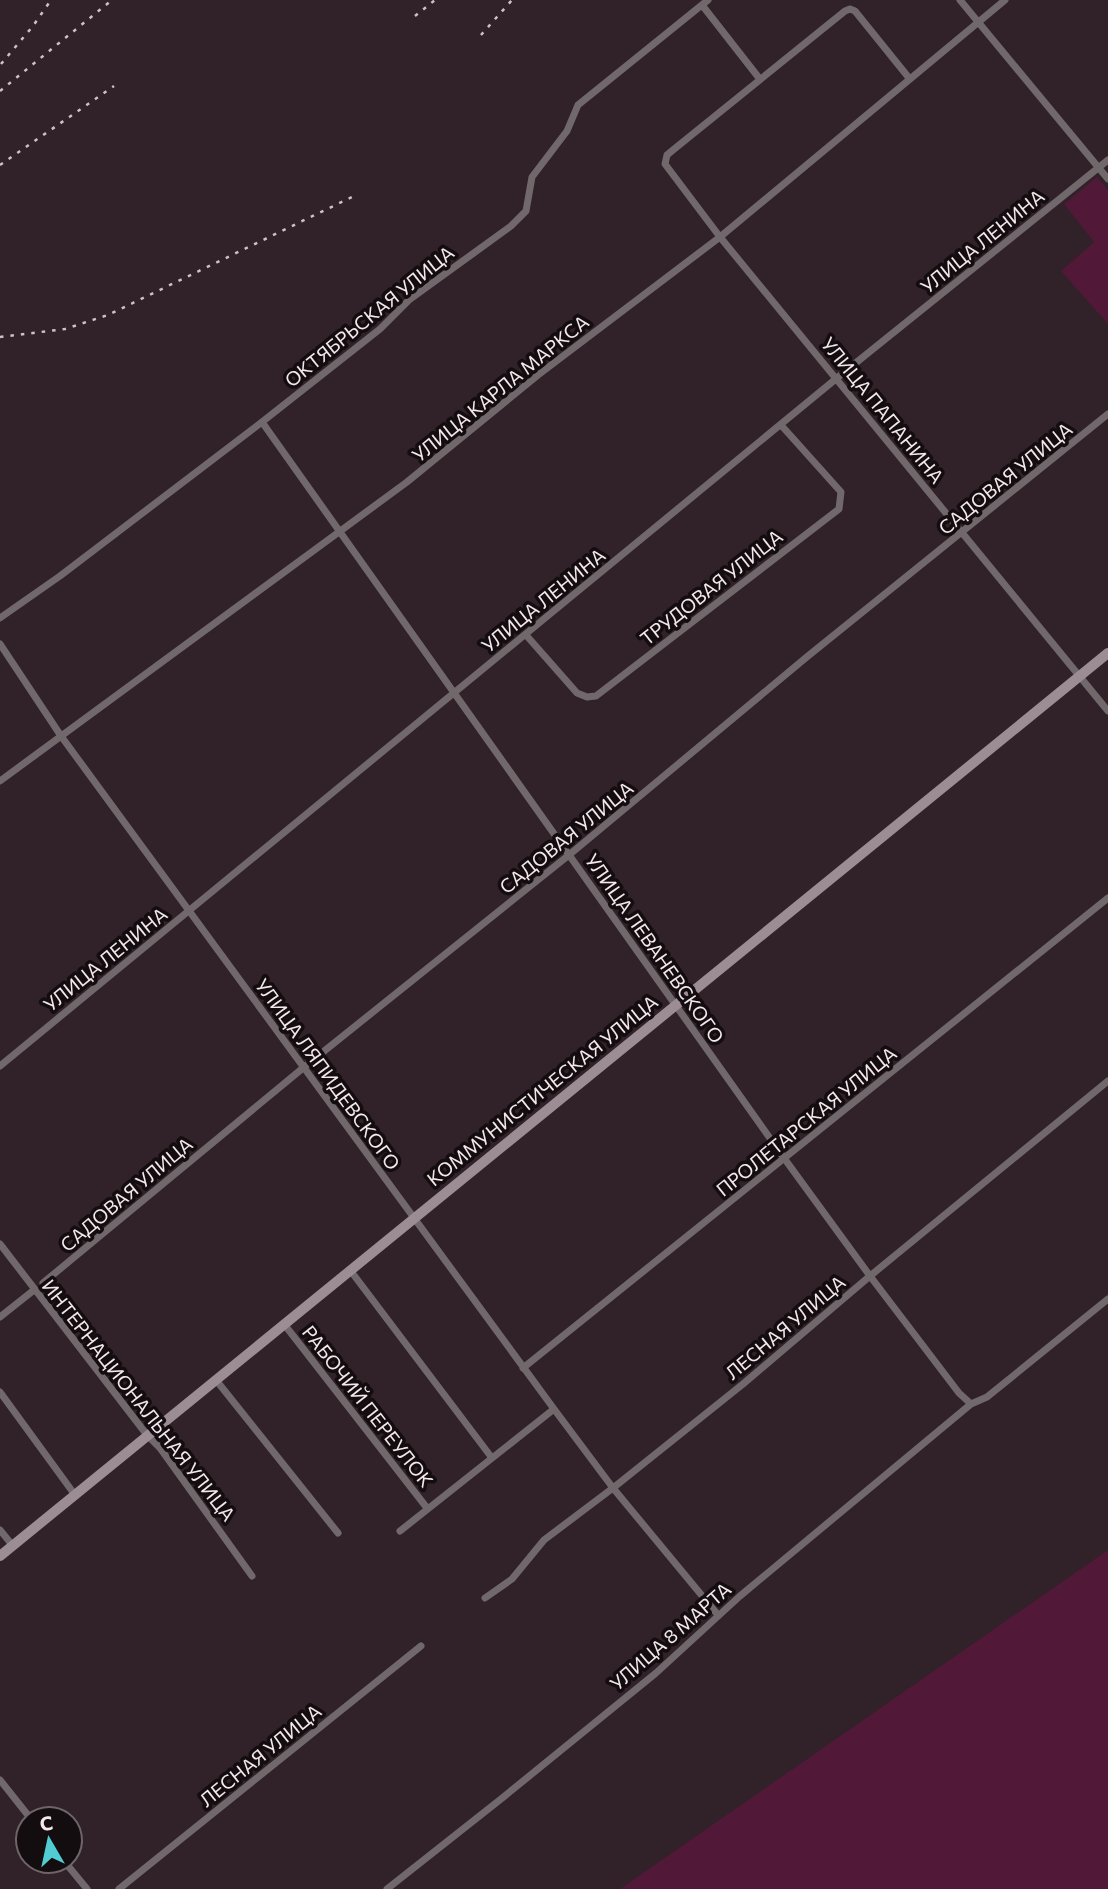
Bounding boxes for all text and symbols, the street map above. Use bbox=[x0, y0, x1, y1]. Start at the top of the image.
street label: УЛИЦА ЛЕНИНА bbox=[916, 184, 1048, 298]
street label: ОКТЯБРЬСКАЯ УЛИЦА bbox=[280, 241, 458, 391]
street label: УЛИЦА КАРЛА МАРКСА bbox=[407, 310, 593, 466]
street label: УЛИЦА ПАПАНИНА bbox=[817, 332, 949, 488]
street label: САДОВАЯ УЛИЦА bbox=[933, 417, 1077, 539]
street label: ТРУДОВАЯ УЛИЦА bbox=[635, 524, 787, 650]
street label: УЛИЦА ЛЕНИНА bbox=[477, 543, 609, 657]
street label: САДОВАЯ УЛИЦА bbox=[494, 776, 638, 898]
street label: УЛИЦА ЛЕВАНЕВСКОГО bbox=[581, 849, 729, 1047]
street label: УЛИЦА ЛЕНИНА bbox=[39, 902, 171, 1016]
street label: УЛИЦА ЛЯПИДЕВСКОГО bbox=[251, 974, 405, 1174]
street label: КОММУНИСТИЧЕСКАЯ УЛИЦА bbox=[422, 990, 662, 1190]
street label: ПРОЛЕТАРСКАЯ УЛИЦА bbox=[711, 1041, 901, 1201]
street label: САДОВАЯ УЛИЦА bbox=[55, 1132, 197, 1256]
street label: ЛЕСНАЯ УЛИЦА bbox=[720, 1270, 850, 1384]
street label: ИНТЕРНАЦИОНАЛЬНАЯ УЛИЦА bbox=[38, 1275, 240, 1525]
street label: РАБОЧИЙ ПЕРЕУЛОК bbox=[298, 1321, 438, 1492]
street label: УЛИЦА 8 МАРТА bbox=[605, 1577, 735, 1695]
street label: ЛЕСНАЯ УЛИЦА bbox=[195, 1699, 325, 1811]
north arrow bbox=[14, 1805, 84, 1875]
text: С bbox=[38, 1810, 54, 1835]

